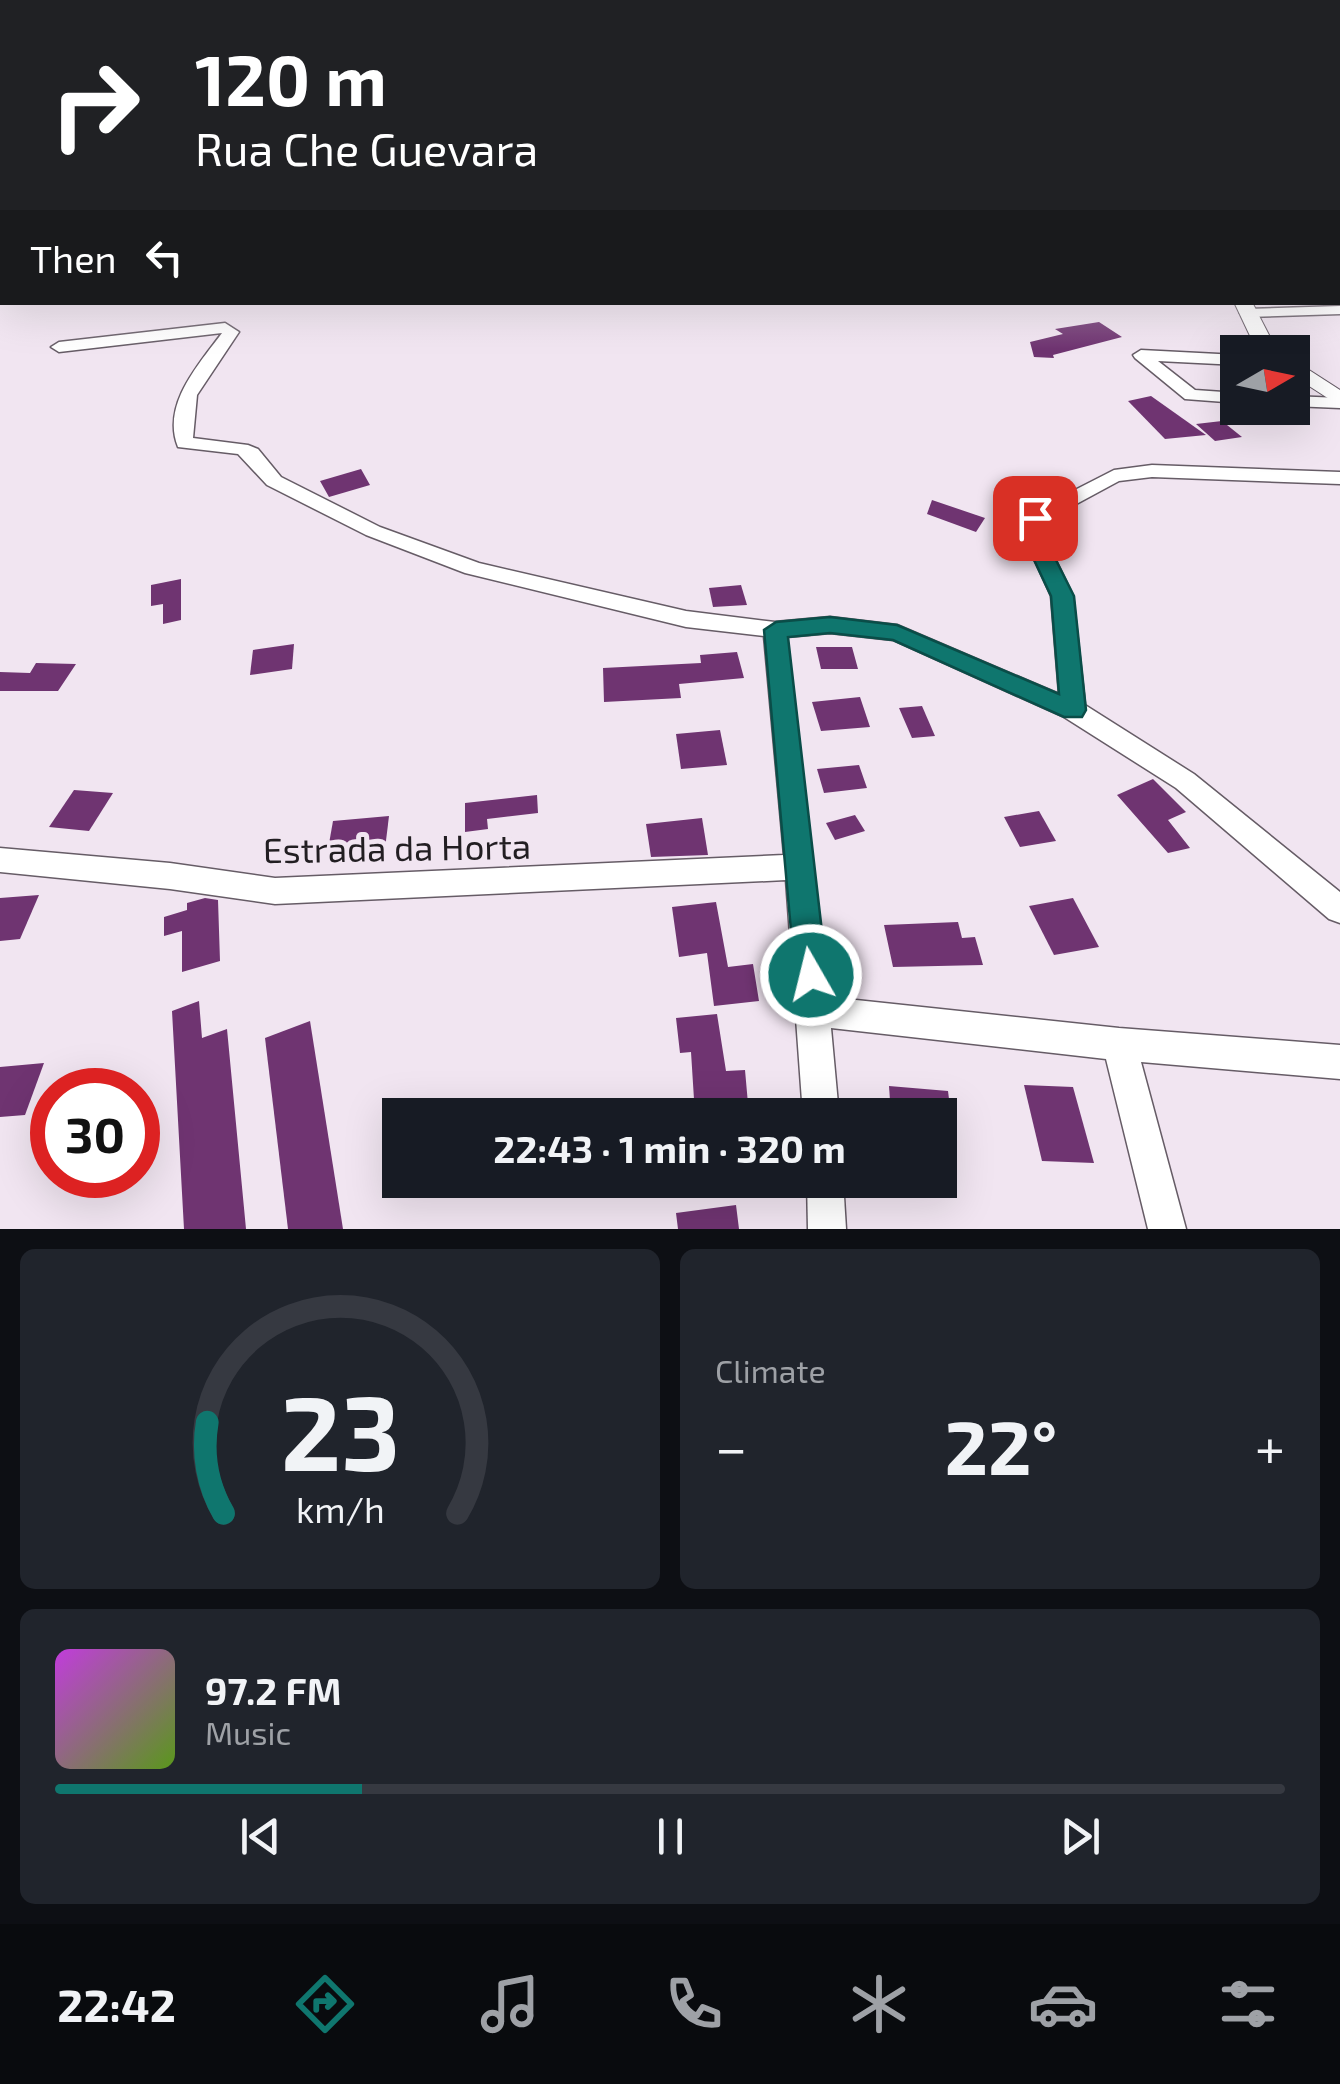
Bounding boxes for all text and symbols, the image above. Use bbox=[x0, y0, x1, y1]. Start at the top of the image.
text: 120 m bbox=[195, 36, 387, 120]
icon: right bbox=[30, 40, 160, 170]
text: Rua Che Guevara bbox=[195, 121, 538, 175]
icon: left bbox=[137, 230, 192, 285]
text: Then bbox=[30, 235, 117, 281]
north arrow bbox=[1220, 335, 1310, 425]
map controls bbox=[1220, 335, 1310, 425]
pin bbox=[993, 476, 1078, 561]
icon: arrive bbox=[1008, 491, 1063, 546]
street label: Estrada da Horta bbox=[263, 824, 531, 870]
position arrow bbox=[759, 923, 863, 1027]
speed limit sign: 30 bbox=[30, 1068, 160, 1198]
text: 22:43 · 1 min · 320 m bbox=[493, 1125, 846, 1171]
text: Climate bbox=[715, 1351, 826, 1389]
text: 23 bbox=[280, 1367, 400, 1492]
text: 22° bbox=[944, 1400, 1057, 1490]
text: − bbox=[715, 1413, 747, 1479]
text: + bbox=[1255, 1413, 1285, 1479]
text: km/h bbox=[296, 1487, 384, 1530]
text: 97.2 FM bbox=[205, 1667, 341, 1713]
text: Music bbox=[205, 1713, 291, 1751]
icon: previous bbox=[233, 1809, 288, 1864]
icon: pause bbox=[643, 1809, 698, 1864]
icon: next bbox=[1053, 1809, 1108, 1864]
icon: directions bbox=[290, 1969, 360, 2039]
icon: music bbox=[475, 1969, 545, 2039]
icon: phone bbox=[659, 1969, 729, 2039]
icon: climate bbox=[844, 1969, 914, 2039]
icon: car bbox=[1028, 1969, 1098, 2039]
icon: filters bbox=[1213, 1969, 1283, 2039]
text: 22:42 bbox=[57, 1977, 176, 2031]

